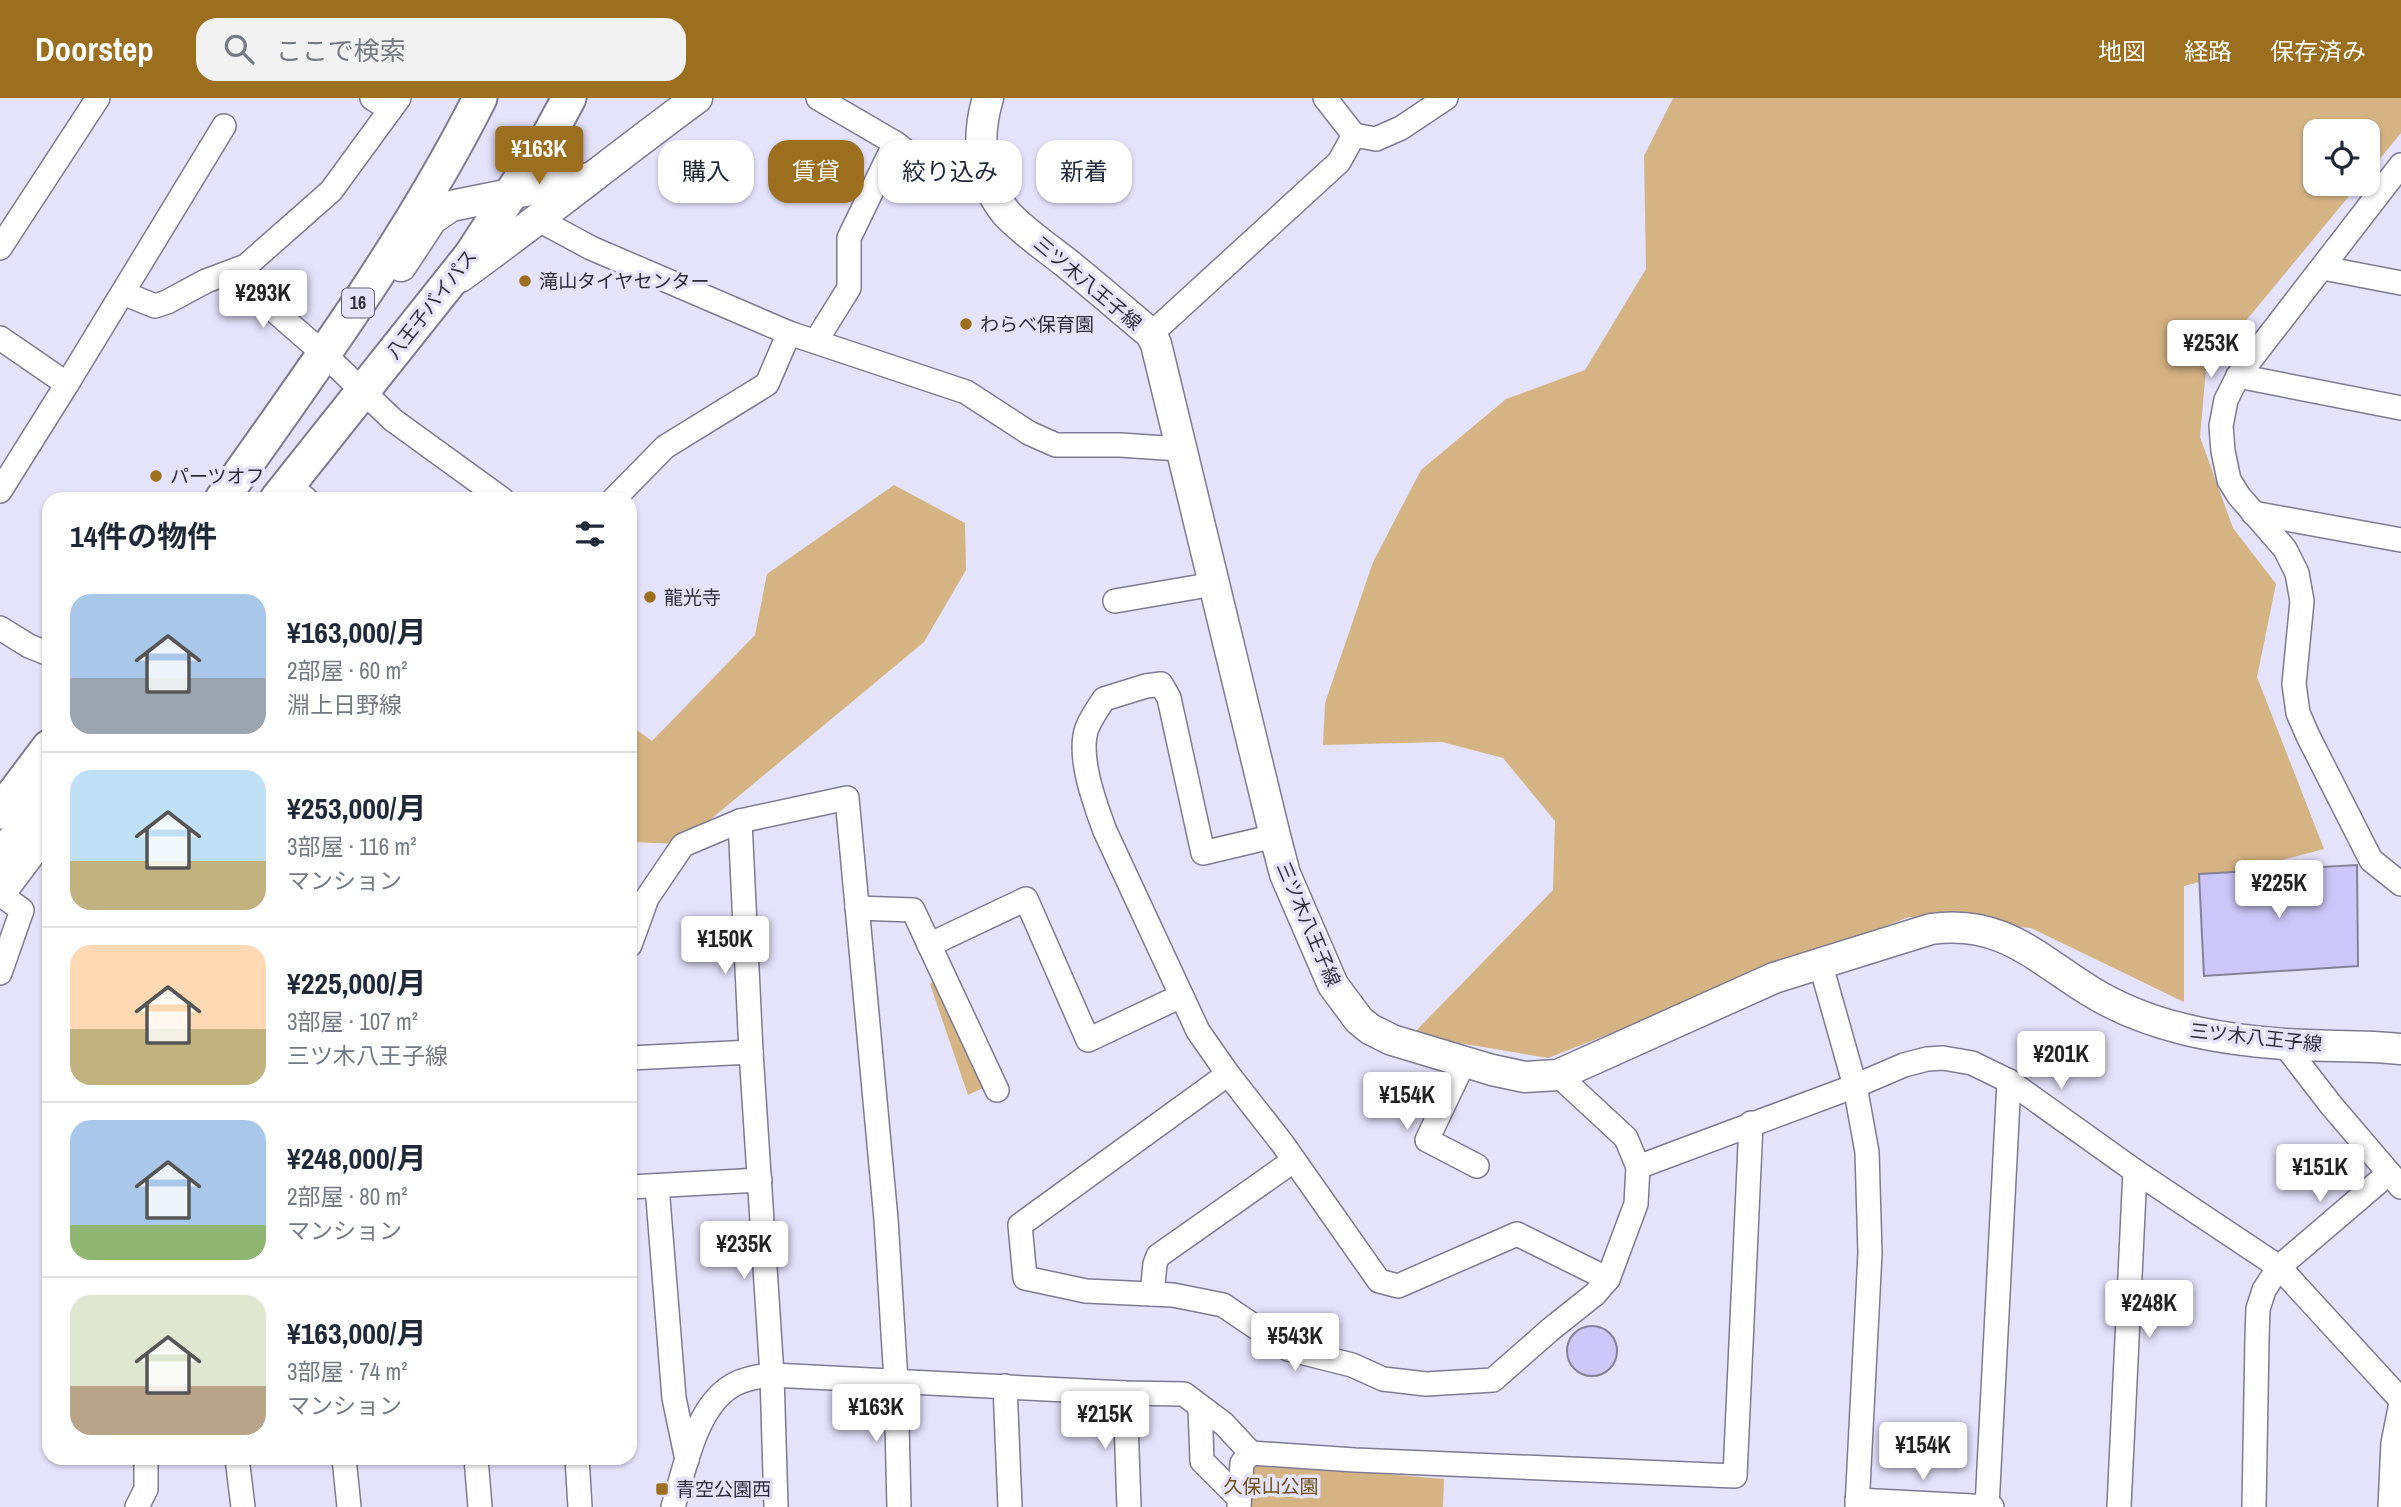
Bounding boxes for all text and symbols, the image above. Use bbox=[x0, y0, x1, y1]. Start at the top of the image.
search box bbox=[196, 18, 686, 81]
text: Doorstep bbox=[35, 27, 154, 71]
icon: search bbox=[220, 30, 258, 68]
text: ここで検索 bbox=[276, 33, 406, 68]
text: 地図 bbox=[2098, 35, 2146, 67]
text: 経路 bbox=[2184, 35, 2232, 67]
text: 保存済み bbox=[2270, 35, 2366, 67]
map controls bbox=[2303, 119, 2380, 196]
button: locate bbox=[2303, 119, 2380, 196]
pin: ¥163K bbox=[490, 126, 588, 186]
text: ¥163K bbox=[511, 133, 567, 164]
chip: 購入 bbox=[658, 140, 754, 203]
chip: 賃貸 bbox=[768, 140, 864, 203]
chip: 絞り込み bbox=[878, 140, 1022, 203]
chip: 新着 bbox=[1036, 140, 1132, 203]
street label: 三ツ木八王子線 bbox=[1029, 230, 1147, 336]
street label: 八王子バイパス bbox=[380, 244, 482, 364]
place label: 滝山タイヤセンター bbox=[539, 268, 709, 294]
pin: ¥293K bbox=[214, 271, 312, 330]
marker: 滝山タイヤセンター bbox=[517, 273, 533, 289]
text: ¥293K bbox=[235, 277, 291, 308]
road number: 16 bbox=[342, 288, 374, 318]
place label: わらべ保育園 bbox=[980, 311, 1094, 337]
marker: わらべ保育園 bbox=[958, 316, 974, 332]
pin: ¥253K bbox=[2162, 320, 2260, 380]
text: ¥253K bbox=[2183, 327, 2239, 358]
place label: パーツオフ bbox=[170, 463, 265, 489]
marker: パーツオフ bbox=[148, 468, 164, 484]
icon: filters bbox=[571, 515, 609, 553]
text: 14件の物件 bbox=[70, 516, 217, 556]
place label: 龍光寺 bbox=[664, 584, 721, 610]
marker: 龍光寺 bbox=[642, 589, 658, 605]
text: ¥163,000/月 bbox=[287, 612, 426, 652]
icon: home bbox=[126, 622, 210, 706]
text: 2部屋 · 60 m² bbox=[287, 655, 407, 686]
text: 淵上日野線 bbox=[287, 689, 402, 720]
text: ¥253,000/月 bbox=[287, 788, 426, 828]
icon: home bbox=[126, 798, 210, 882]
text: 3部屋 · 116 m² bbox=[287, 831, 417, 862]
street label: 三ツ木八王子線 bbox=[1271, 858, 1347, 990]
pin: ¥225K bbox=[2230, 860, 2328, 920]
text: マンション bbox=[287, 865, 402, 896]
text: ¥225K bbox=[2251, 867, 2307, 898]
pin: ¥150K bbox=[676, 916, 774, 976]
text: ¥150K bbox=[697, 923, 753, 954]
text: ¥225,000/月 bbox=[287, 963, 426, 1003]
icon: home bbox=[126, 973, 210, 1057]
text: 3部屋 · 107 m² bbox=[287, 1006, 418, 1037]
street label: 三ツ木八王子線 bbox=[2188, 1017, 2324, 1057]
pin: ¥201K bbox=[2012, 1032, 2110, 1091]
text: ¥201K bbox=[2033, 1038, 2089, 1069]
text: 三ツ木八王子線 bbox=[287, 1040, 448, 1071]
pin: ¥154K bbox=[1358, 1072, 1456, 1132]
text: ¥154K bbox=[1379, 1079, 1435, 1110]
text: ¥248,000/月 bbox=[287, 1138, 426, 1178]
pin: ¥151K bbox=[2271, 1144, 2369, 1204]
icon: home bbox=[126, 1148, 210, 1232]
text: ¥151K bbox=[2292, 1151, 2348, 1182]
text: 2部屋 · 80 m² bbox=[287, 1181, 407, 1212]
text: マンション bbox=[287, 1215, 402, 1246]
pin: ¥235K bbox=[695, 1222, 793, 1281]
text: ¥235K bbox=[716, 1228, 772, 1259]
pin: ¥248K bbox=[2100, 1280, 2198, 1340]
text: ¥248K bbox=[2121, 1287, 2177, 1318]
text: ¥163,000/月 bbox=[287, 1313, 426, 1353]
pin: ¥543K bbox=[1246, 1314, 1344, 1373]
text: ¥543K bbox=[1267, 1320, 1323, 1351]
icon: home bbox=[126, 1323, 210, 1407]
text: 3部屋 · 74 m² bbox=[287, 1356, 407, 1387]
pin: ¥163K bbox=[827, 1384, 925, 1444]
text: マンション bbox=[287, 1390, 402, 1421]
text: ¥163K bbox=[848, 1391, 904, 1422]
pin: ¥215K bbox=[1056, 1392, 1154, 1451]
text: ¥215K bbox=[1077, 1398, 1133, 1429]
pin: ¥154K bbox=[1874, 1422, 1972, 1482]
text: ¥154K bbox=[1895, 1429, 1951, 1460]
park label: 久保山公園 bbox=[1223, 1473, 1319, 1499]
place label: 青空公園西 bbox=[676, 1476, 771, 1502]
marker: 青空公園西 bbox=[654, 1481, 670, 1497]

